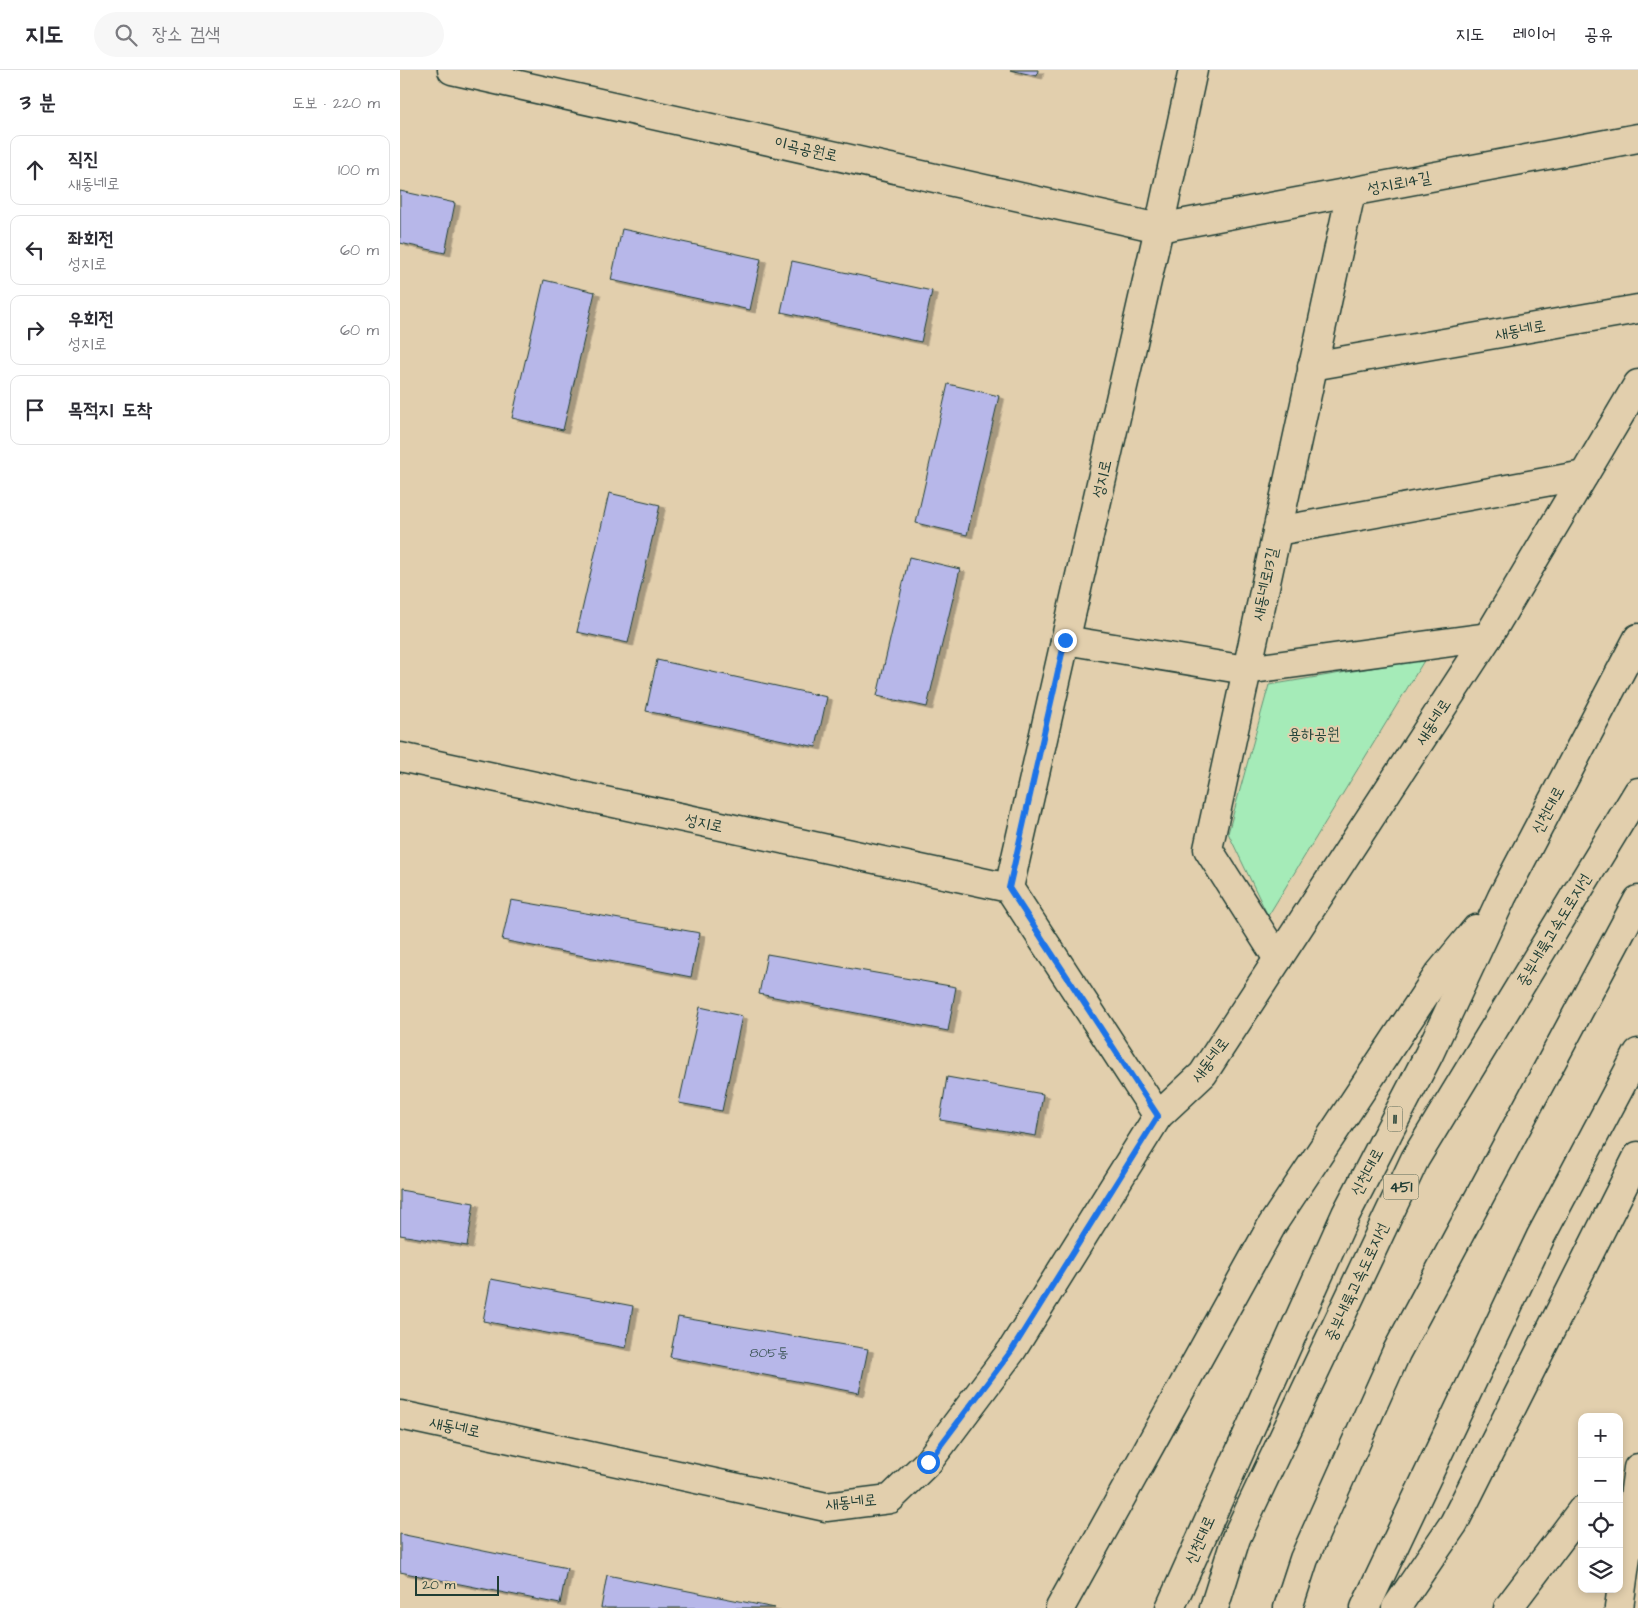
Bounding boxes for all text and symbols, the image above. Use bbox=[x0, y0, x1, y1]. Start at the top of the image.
search box bbox=[94, 12, 444, 57]
text: 지도 bbox=[25, 18, 64, 52]
icon: search bbox=[112, 21, 140, 49]
text: 장소 검색 bbox=[152, 21, 220, 48]
text: 지도 bbox=[1456, 22, 1485, 47]
text: 레이어 bbox=[1513, 22, 1556, 47]
text: 공유 bbox=[1584, 22, 1613, 47]
text: 3 분 bbox=[20, 88, 56, 117]
text: 도보 · 220 m bbox=[292, 92, 380, 114]
street label: 이곡공원로 bbox=[772, 131, 840, 167]
text: 직진 bbox=[68, 146, 99, 173]
icon: ahead bbox=[21, 156, 49, 184]
text: 100 m bbox=[338, 159, 379, 181]
street label: 성지로14길 bbox=[1365, 166, 1433, 200]
text: 새동네로 bbox=[68, 173, 120, 195]
text: 좌회전 bbox=[68, 226, 114, 253]
icon: left bbox=[21, 236, 49, 264]
text: 60 m bbox=[340, 239, 379, 261]
text: 성지로 bbox=[68, 253, 107, 275]
text: 우회전 bbox=[68, 306, 114, 333]
street label: 새동네로 bbox=[1493, 315, 1547, 345]
icon: right bbox=[21, 316, 49, 344]
text: 60 m bbox=[340, 319, 379, 341]
text: 성지로 bbox=[68, 333, 107, 355]
icon: arrive bbox=[21, 396, 49, 424]
text: 목적지 도착 bbox=[68, 397, 152, 424]
street label: 성지로 bbox=[1087, 458, 1117, 500]
street label: 새동네로13길 bbox=[1246, 545, 1284, 623]
route end bbox=[1054, 629, 1077, 652]
street label: 새동네로 bbox=[1410, 694, 1456, 750]
park label: 용하공원 bbox=[1288, 723, 1340, 745]
street label: 신천대로 bbox=[1526, 782, 1570, 838]
street label: 성지로 bbox=[683, 808, 725, 838]
street label: 중부내륙고속도로지선 bbox=[1511, 869, 1597, 991]
street label: 새동네로 bbox=[1186, 1033, 1234, 1087]
road number: 11 bbox=[1388, 1106, 1402, 1132]
street label: 신천대로 bbox=[1345, 1144, 1389, 1200]
road number: 451 bbox=[1384, 1174, 1418, 1200]
street label: 중부내륙고속도로지선 bbox=[1320, 1219, 1394, 1345]
house number: 805동 bbox=[749, 1343, 789, 1363]
street label: 새동네로 bbox=[428, 1411, 482, 1443]
map controls bbox=[1578, 1413, 1623, 1593]
button: + bbox=[1578, 1413, 1623, 1458]
route start bbox=[917, 1451, 940, 1474]
button: − bbox=[1578, 1458, 1623, 1503]
street label: 새동네로 bbox=[824, 1489, 878, 1515]
button: locate bbox=[1578, 1503, 1623, 1548]
street label: 신천대로 bbox=[1179, 1512, 1221, 1568]
button: layers bbox=[1578, 1548, 1623, 1593]
scale bar bbox=[415, 1573, 499, 1596]
text: 20 m bbox=[422, 1575, 455, 1595]

